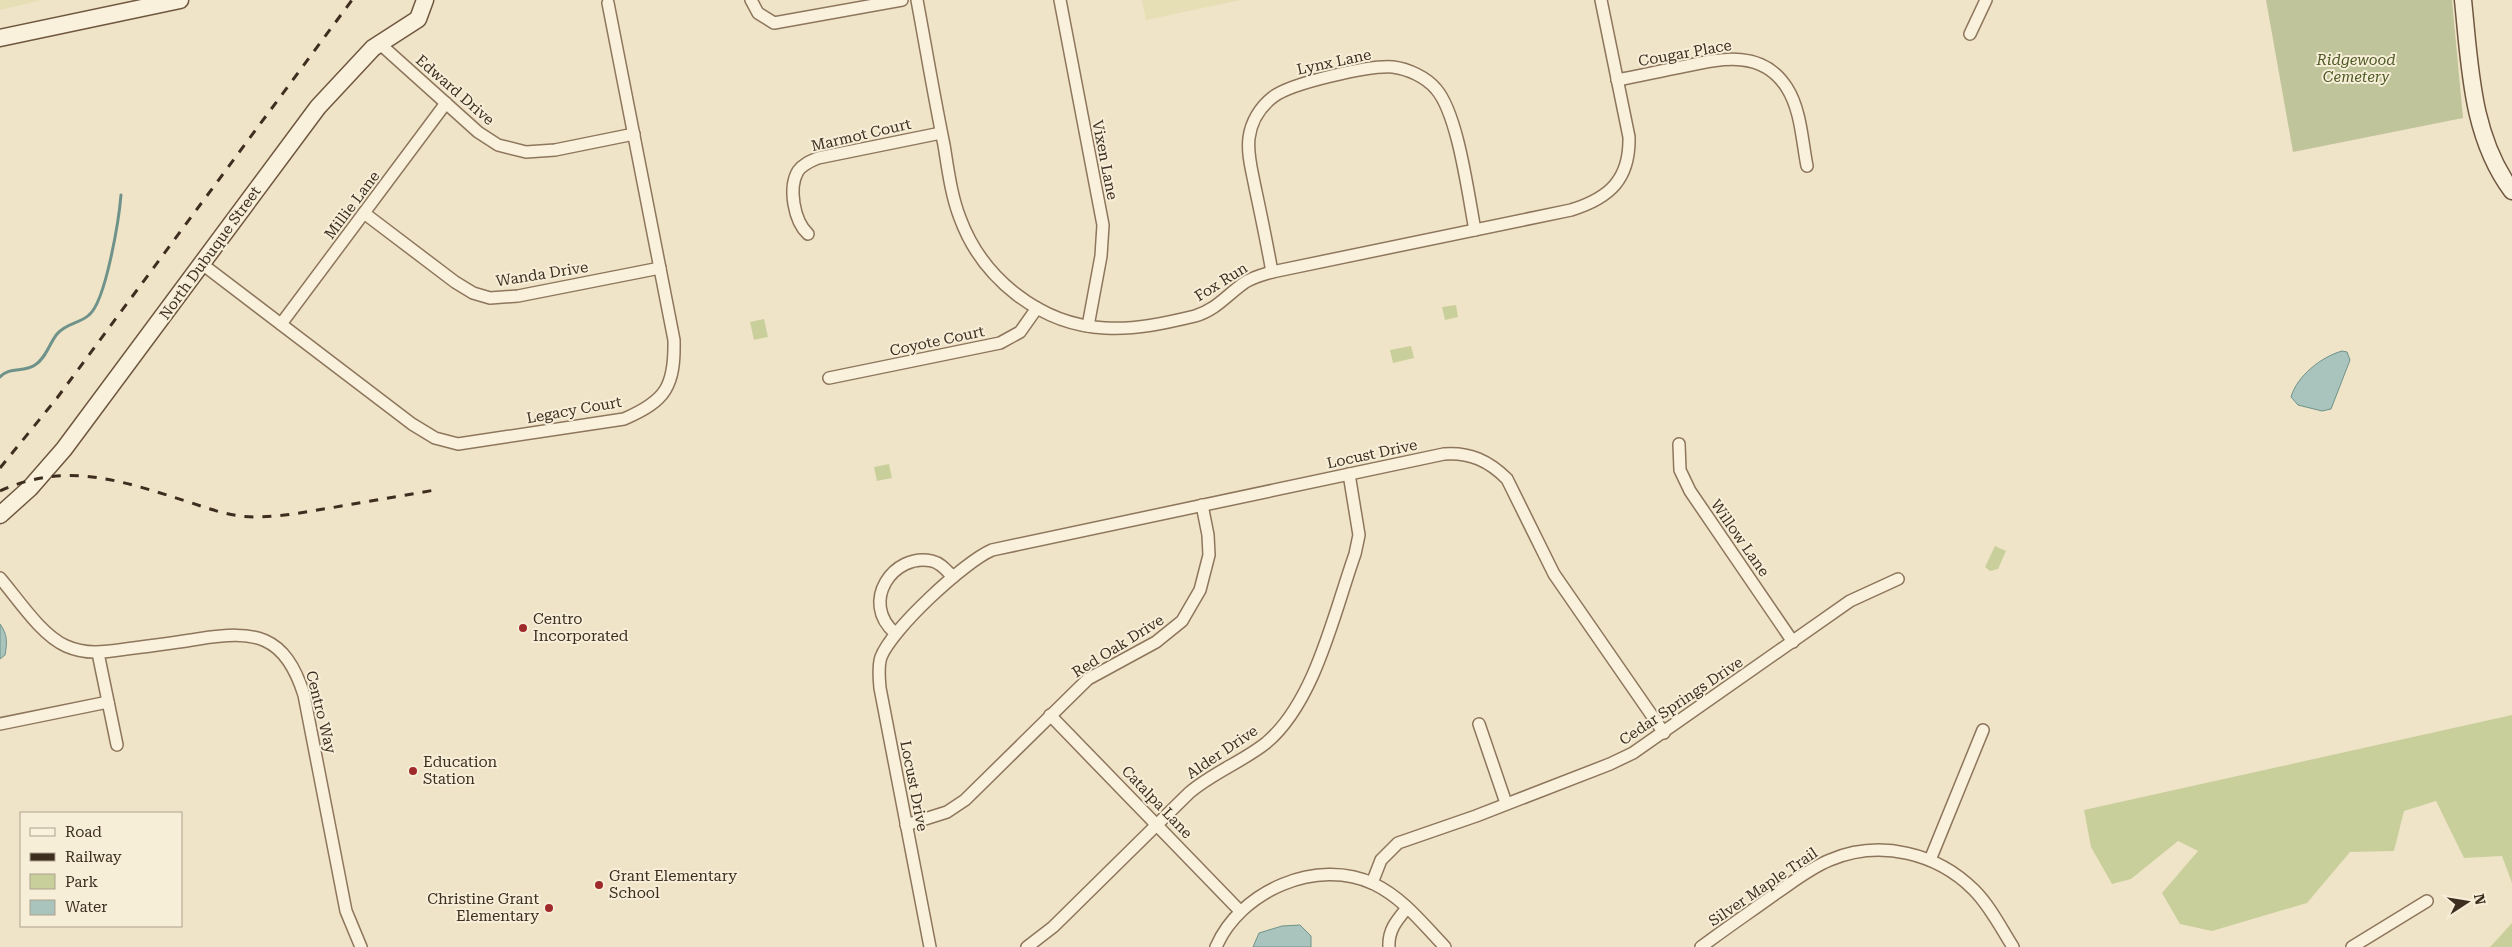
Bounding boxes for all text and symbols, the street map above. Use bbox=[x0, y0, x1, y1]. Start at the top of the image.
street label: Cougar Place bbox=[1637, 36, 1733, 70]
street label: Lynx Lane bbox=[1295, 45, 1373, 79]
street label: Edward Drive bbox=[412, 51, 498, 129]
park label: Ridgewood Cemetery bbox=[2315, 51, 2396, 86]
street label: Marmot Court bbox=[809, 115, 913, 155]
street label: Vixen Lane bbox=[1088, 119, 1122, 201]
street label: Millie Lane bbox=[321, 167, 383, 243]
street label: North Dubuque Street bbox=[156, 182, 265, 323]
street label: Wanda Drive bbox=[495, 258, 589, 290]
street label: Fox Run bbox=[1191, 259, 1251, 305]
street label: Coyote Court bbox=[888, 322, 986, 360]
street label: Legacy Court bbox=[525, 393, 623, 427]
street label: Locust Drive bbox=[1325, 436, 1419, 472]
street label: Willow Lane bbox=[1707, 496, 1773, 580]
place label: Centro Incorporated bbox=[533, 610, 629, 645]
street label: Red Oak Drive bbox=[1069, 611, 1167, 681]
marker: Centro Incorporated bbox=[517, 622, 529, 634]
street label: Cedar Springs Drive bbox=[1616, 653, 1746, 749]
street label: Centro Way bbox=[302, 669, 340, 755]
street label: Alder Drive bbox=[1183, 722, 1261, 782]
street label: Locust Drive bbox=[896, 739, 932, 833]
place label: Education Station bbox=[423, 753, 498, 788]
street label: Catalpa Lane bbox=[1118, 762, 1196, 842]
marker: Education Station bbox=[407, 765, 419, 777]
legend bbox=[20, 812, 182, 927]
text: Road bbox=[65, 823, 102, 841]
street label: Silver Maple Trail bbox=[1705, 844, 1821, 930]
text: Railway bbox=[65, 848, 122, 866]
place label: Grant Elementary School bbox=[609, 867, 737, 902]
text: Park bbox=[65, 873, 99, 891]
north arrow bbox=[2442, 877, 2492, 927]
marker: Grant Elementary School bbox=[593, 879, 605, 891]
place label: Christine Grant Elementary bbox=[427, 890, 539, 925]
text: N bbox=[2471, 892, 2489, 906]
text: Water bbox=[65, 898, 107, 916]
marker: Christine Grant Elementary bbox=[543, 902, 555, 914]

